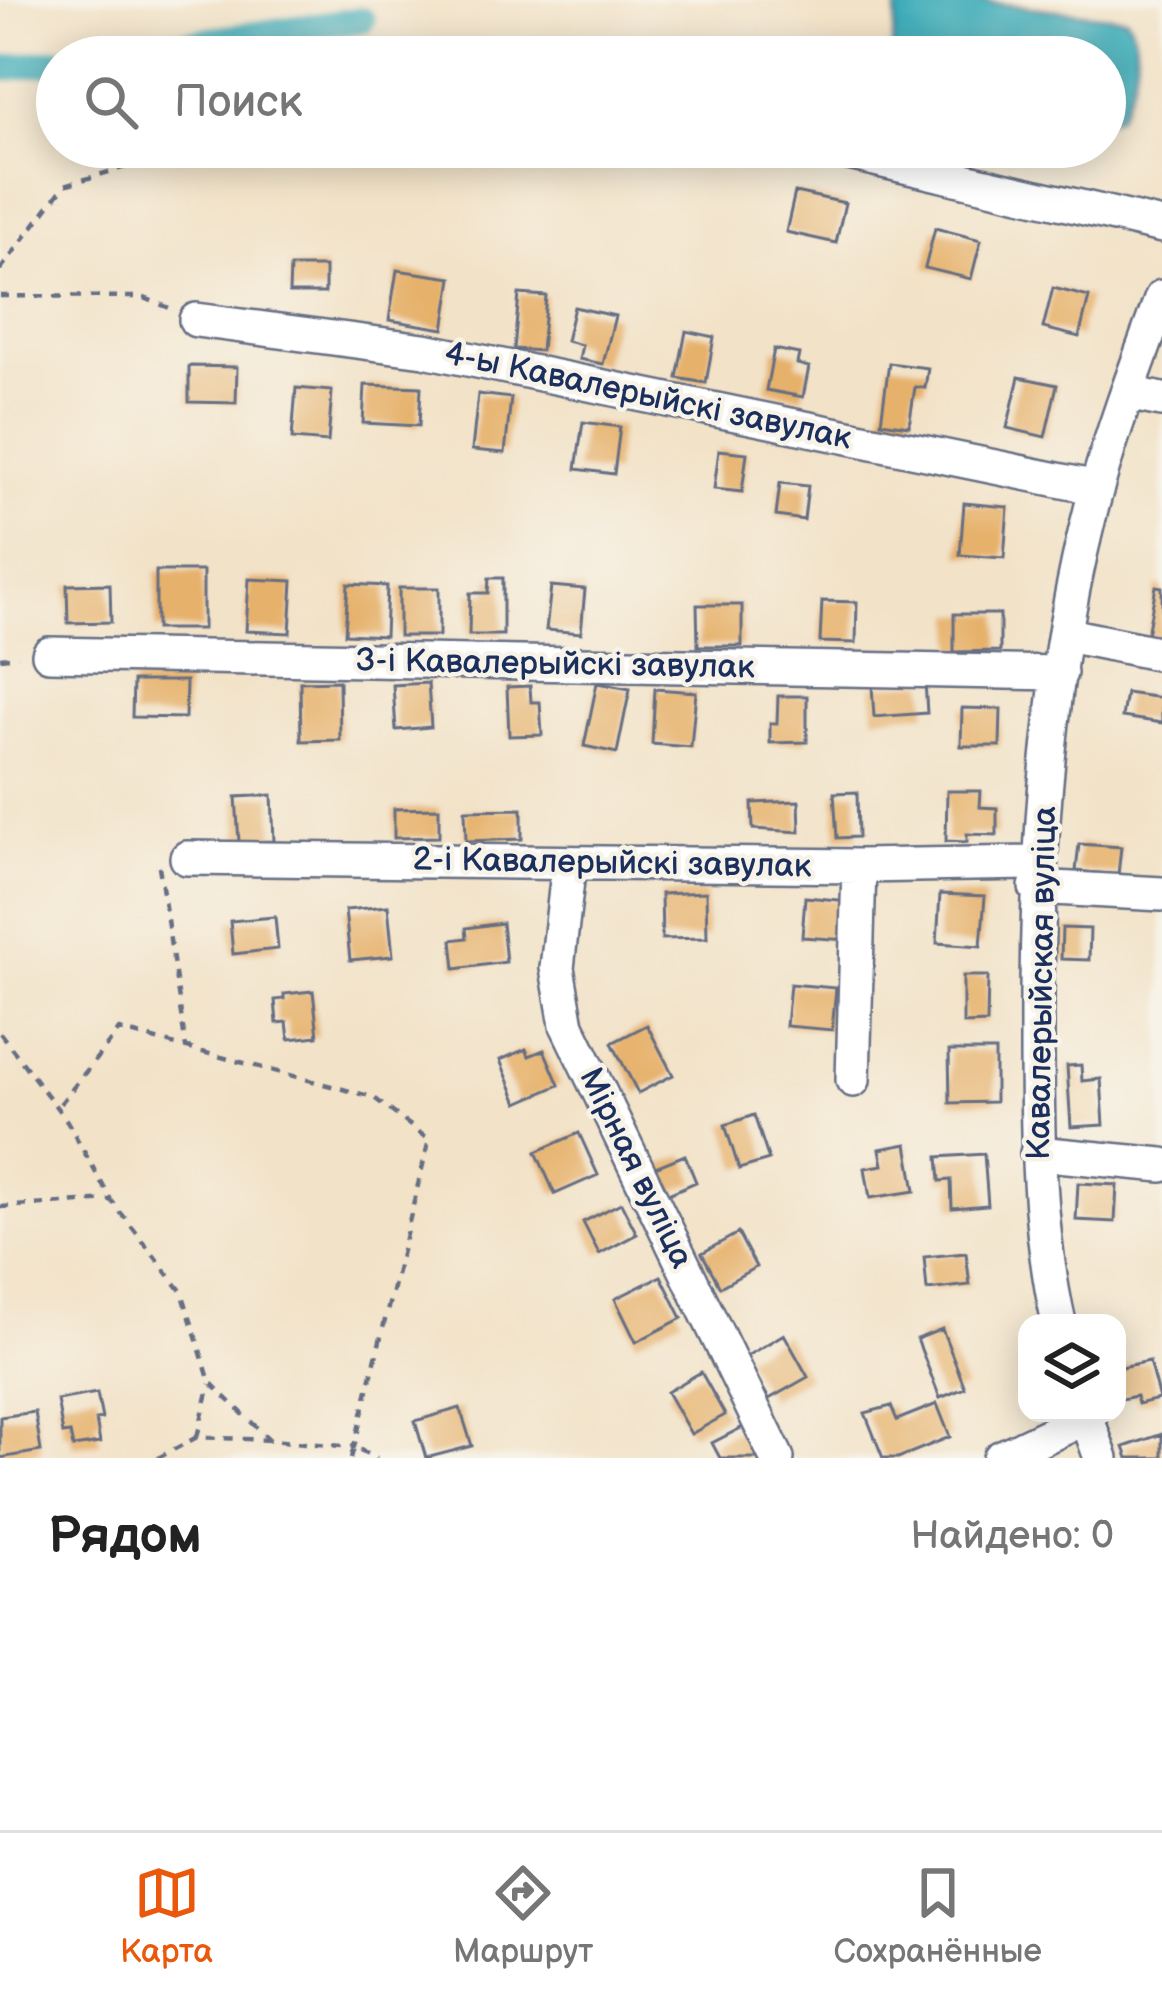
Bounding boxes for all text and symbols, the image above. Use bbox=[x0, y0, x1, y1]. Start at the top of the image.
search box bbox=[36, 36, 1126, 168]
icon: search bbox=[78, 69, 144, 135]
text: Поиск bbox=[174, 75, 302, 130]
street label: 4-ы Кавалерыйскі завулак bbox=[441, 333, 856, 459]
street label: 3-і Кавалерыйскі завулак bbox=[355, 641, 756, 687]
street label: Кавалерыйская вуліца bbox=[1019, 806, 1065, 1160]
street label: 2-і Кавалерыйскі завулак bbox=[412, 840, 812, 886]
street label: Мірная вуліца bbox=[570, 1061, 702, 1275]
map controls bbox=[1018, 1314, 1126, 1422]
button: layers bbox=[1018, 1314, 1126, 1422]
text: Рядом bbox=[48, 1506, 202, 1567]
text: Найдено: 0 bbox=[911, 1513, 1114, 1560]
tab: Карта bbox=[120, 1860, 213, 1972]
tab: Маршрут bbox=[453, 1860, 593, 1972]
tab: Сохранённые bbox=[833, 1860, 1042, 1972]

